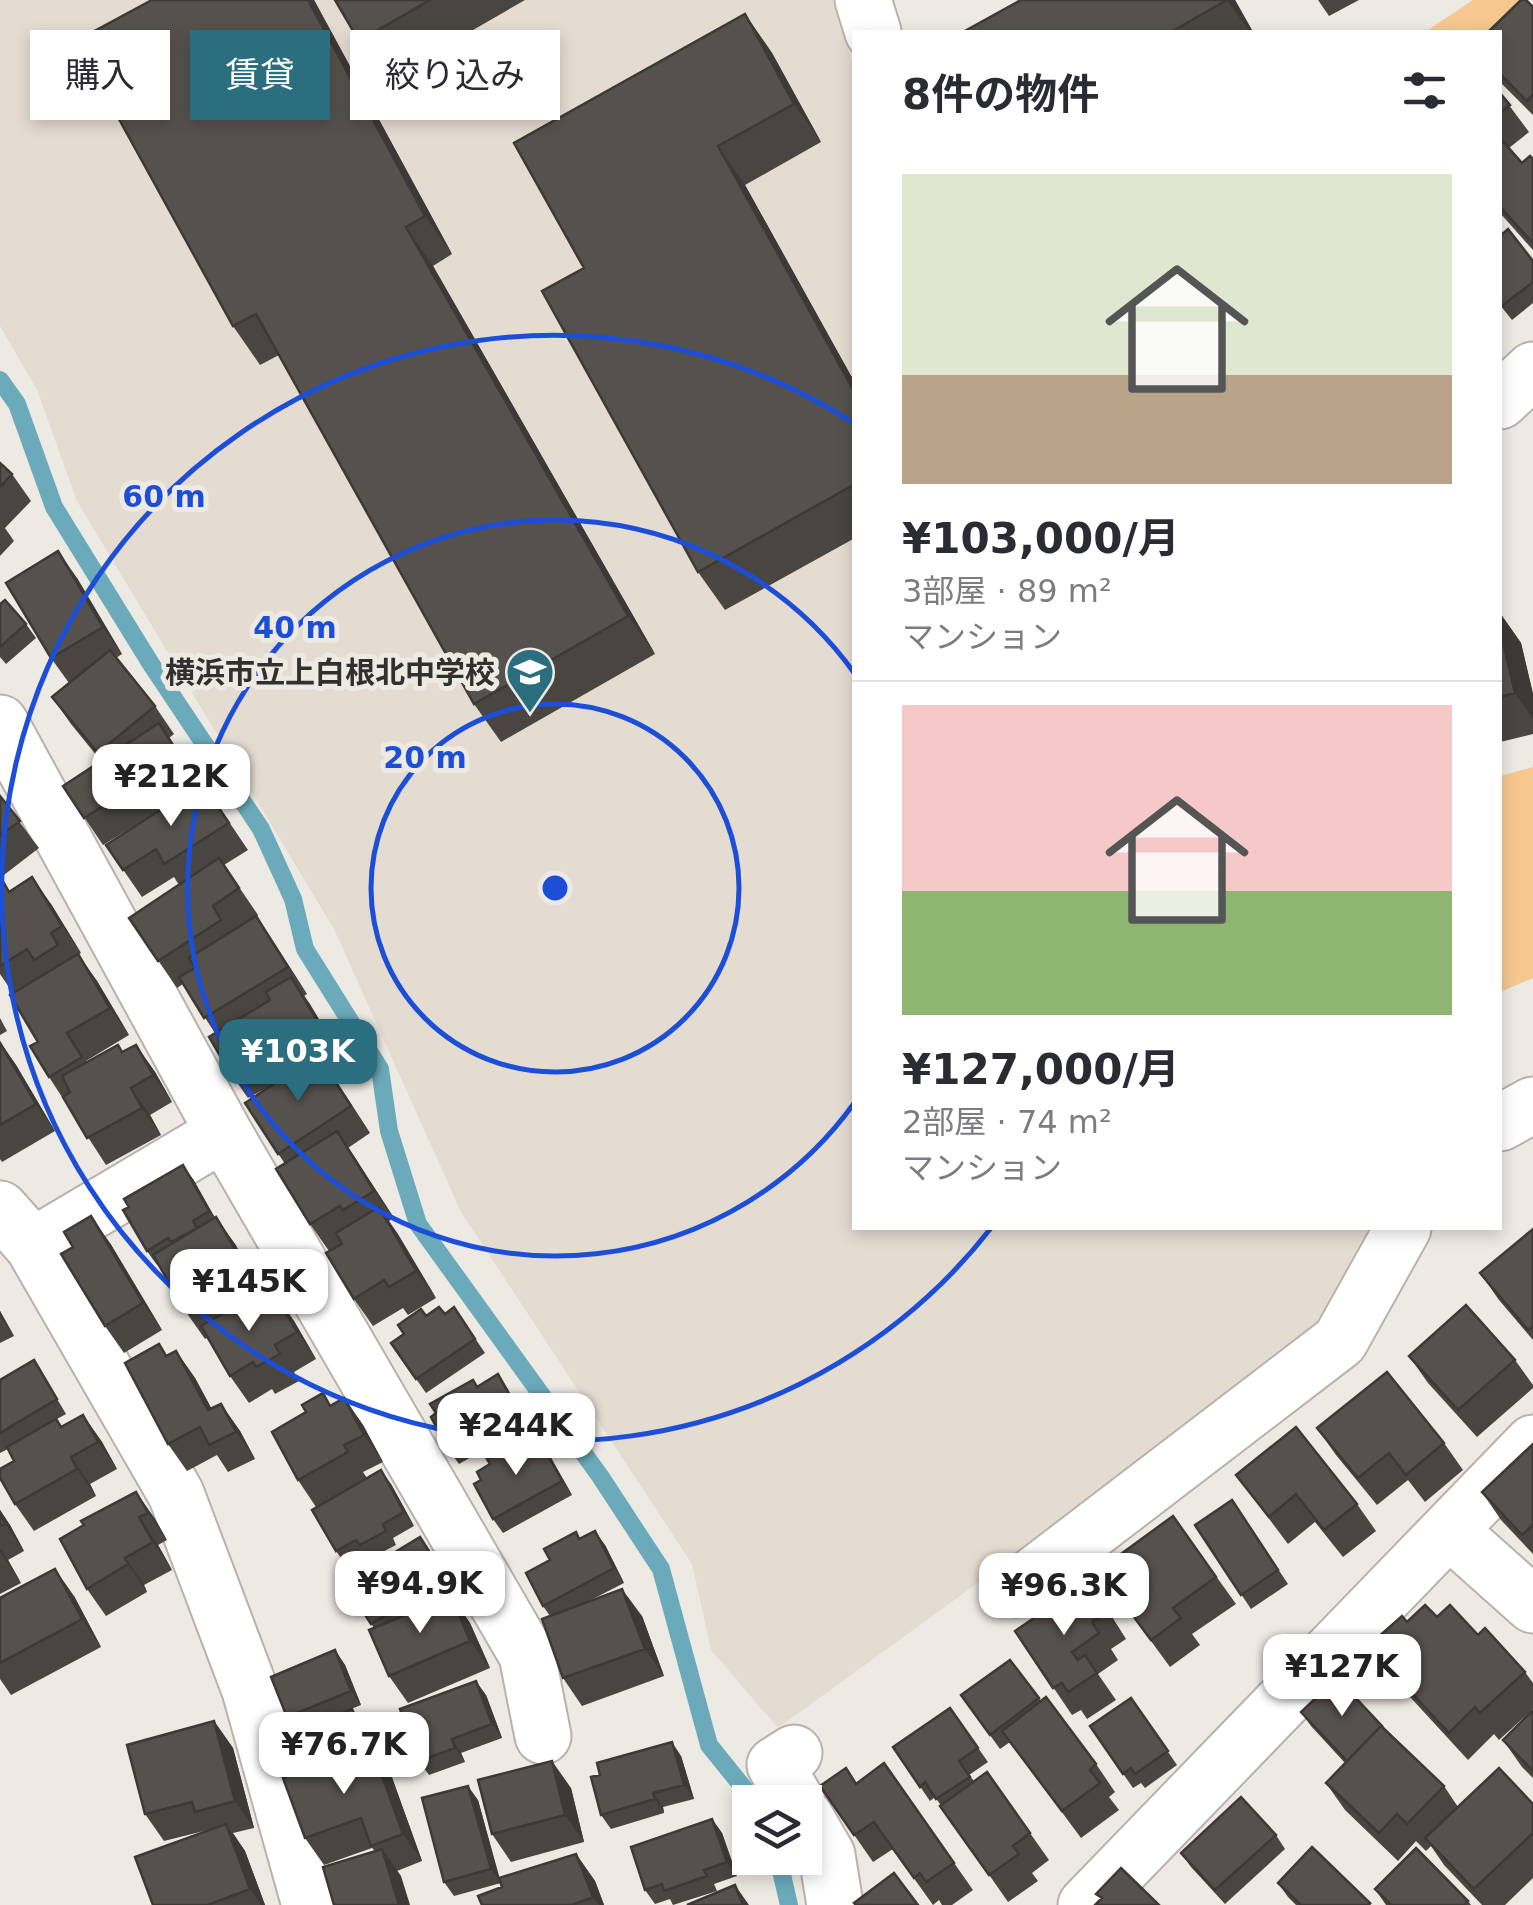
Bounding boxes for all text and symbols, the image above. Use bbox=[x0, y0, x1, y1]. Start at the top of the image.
chip: 購入 bbox=[30, 30, 170, 120]
chip: 賃貸 bbox=[190, 30, 330, 120]
chip: 絞り込み bbox=[350, 30, 560, 120]
icon: filters bbox=[1397, 63, 1452, 118]
text: 8件の物件 bbox=[902, 70, 1099, 119]
icon: home bbox=[1087, 239, 1267, 419]
text: 60 m bbox=[122, 479, 206, 514]
text: ¥103,000/月 bbox=[902, 514, 1180, 563]
text: 3部屋 · 89 m² bbox=[902, 572, 1112, 610]
text: 40 m bbox=[253, 610, 337, 645]
text: マンション bbox=[902, 618, 1062, 656]
school or university icon: 横浜市立上白根北中学校 bbox=[504, 646, 556, 714]
place label: 横浜市立上白根北中学校 bbox=[165, 655, 495, 690]
text: 20 m bbox=[383, 740, 467, 775]
pin: ¥212K bbox=[101, 744, 241, 829]
text: ¥212K bbox=[114, 757, 228, 795]
icon: home bbox=[1087, 770, 1267, 950]
centre of rings bbox=[537, 870, 573, 906]
pin: ¥103K bbox=[228, 1019, 368, 1104]
text: ¥103K bbox=[241, 1032, 355, 1070]
text: ¥127,000/月 bbox=[902, 1045, 1180, 1094]
text: 2部屋 · 74 m² bbox=[902, 1103, 1112, 1141]
text: マンション bbox=[902, 1149, 1062, 1187]
pin: ¥145K bbox=[179, 1249, 319, 1334]
text: ¥145K bbox=[192, 1262, 306, 1300]
pin: ¥244K bbox=[446, 1393, 586, 1478]
text: ¥244K bbox=[459, 1406, 573, 1444]
pin: ¥94.9K bbox=[339, 1551, 501, 1636]
pin: ¥96.3K bbox=[983, 1553, 1145, 1638]
text: ¥94.9K bbox=[357, 1564, 483, 1602]
text: ¥96.3K bbox=[1001, 1566, 1127, 1604]
pin: ¥127K bbox=[1272, 1634, 1412, 1719]
text: ¥127K bbox=[1285, 1647, 1399, 1685]
pin: ¥76.7K bbox=[263, 1712, 425, 1797]
text: ¥76.7K bbox=[281, 1725, 407, 1763]
map controls bbox=[732, 1785, 822, 1875]
button: layers bbox=[732, 1785, 822, 1875]

